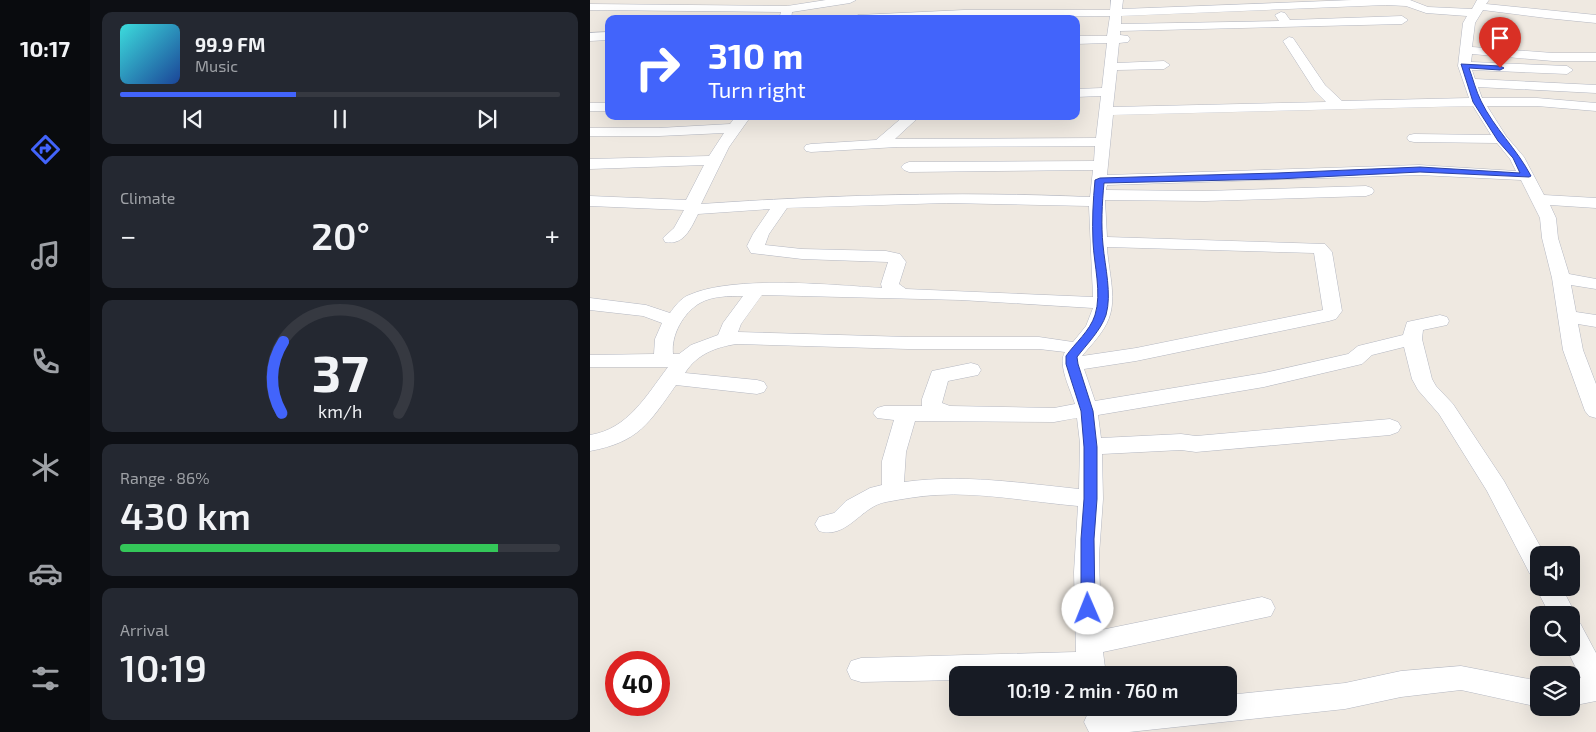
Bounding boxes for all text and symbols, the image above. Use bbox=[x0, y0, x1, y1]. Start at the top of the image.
pin bbox=[1479, 17, 1521, 68]
icon: arrive bbox=[1486, 24, 1514, 52]
text: 99.9 FM bbox=[195, 33, 265, 56]
text: 310 m bbox=[708, 34, 803, 76]
text: 10:17 bbox=[20, 35, 70, 61]
icon: right bbox=[625, 35, 690, 100]
text: Music bbox=[195, 56, 238, 75]
text: Turn right bbox=[708, 76, 806, 102]
icon: previous bbox=[179, 105, 207, 133]
icon: pause bbox=[326, 105, 354, 133]
icon: next bbox=[473, 105, 501, 133]
icon: directions bbox=[28, 132, 63, 167]
text: Climate bbox=[120, 188, 175, 207]
text: 20° bbox=[311, 212, 370, 258]
text: − bbox=[120, 218, 136, 252]
text: + bbox=[545, 218, 560, 252]
icon: music bbox=[28, 238, 63, 273]
text: 37 bbox=[312, 340, 368, 402]
icon: phone bbox=[28, 344, 63, 379]
text: km/h bbox=[318, 400, 362, 422]
icon: climate bbox=[28, 450, 63, 485]
text: Range · 86% bbox=[120, 468, 210, 487]
text: 430 km bbox=[120, 492, 251, 538]
map controls bbox=[1530, 546, 1580, 716]
button: sound bbox=[1530, 546, 1580, 596]
icon: car bbox=[28, 556, 63, 591]
position arrow bbox=[1061, 582, 1113, 634]
button: search bbox=[1530, 606, 1580, 656]
text: Arrival bbox=[120, 620, 169, 639]
text: 10:19 bbox=[120, 644, 207, 690]
speed limit sign: 40 bbox=[605, 651, 670, 716]
icon: filters bbox=[28, 661, 63, 696]
button: layers bbox=[1530, 666, 1580, 716]
text: 10:19 · 2 min · 760 m bbox=[1008, 679, 1178, 702]

